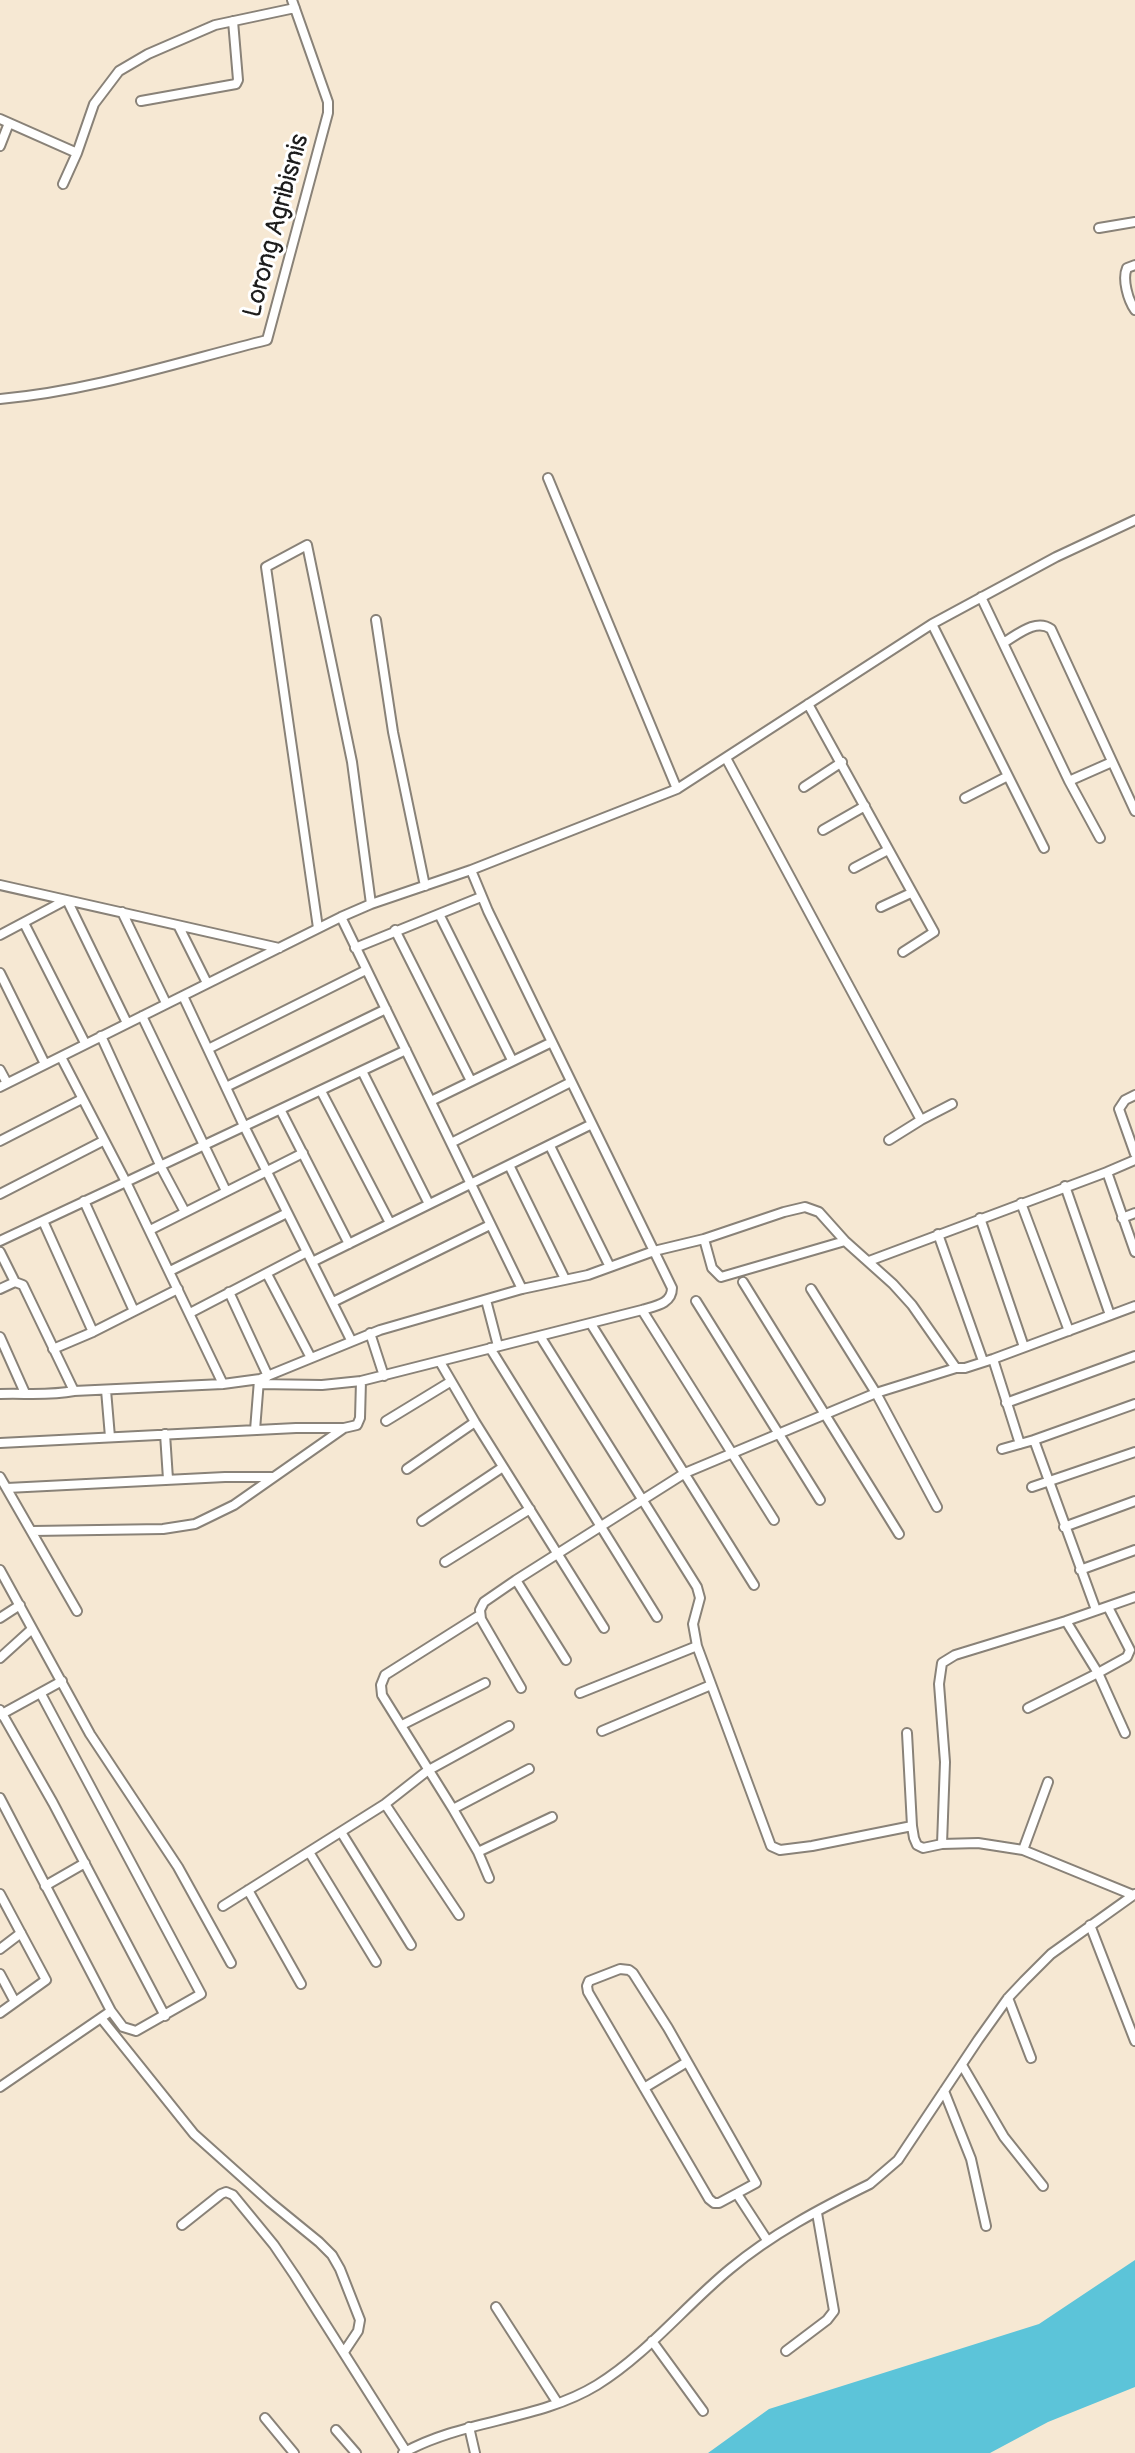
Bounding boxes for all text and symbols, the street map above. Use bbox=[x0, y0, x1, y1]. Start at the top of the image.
street label: Lorong Agribisnis bbox=[238, 131, 316, 321]

